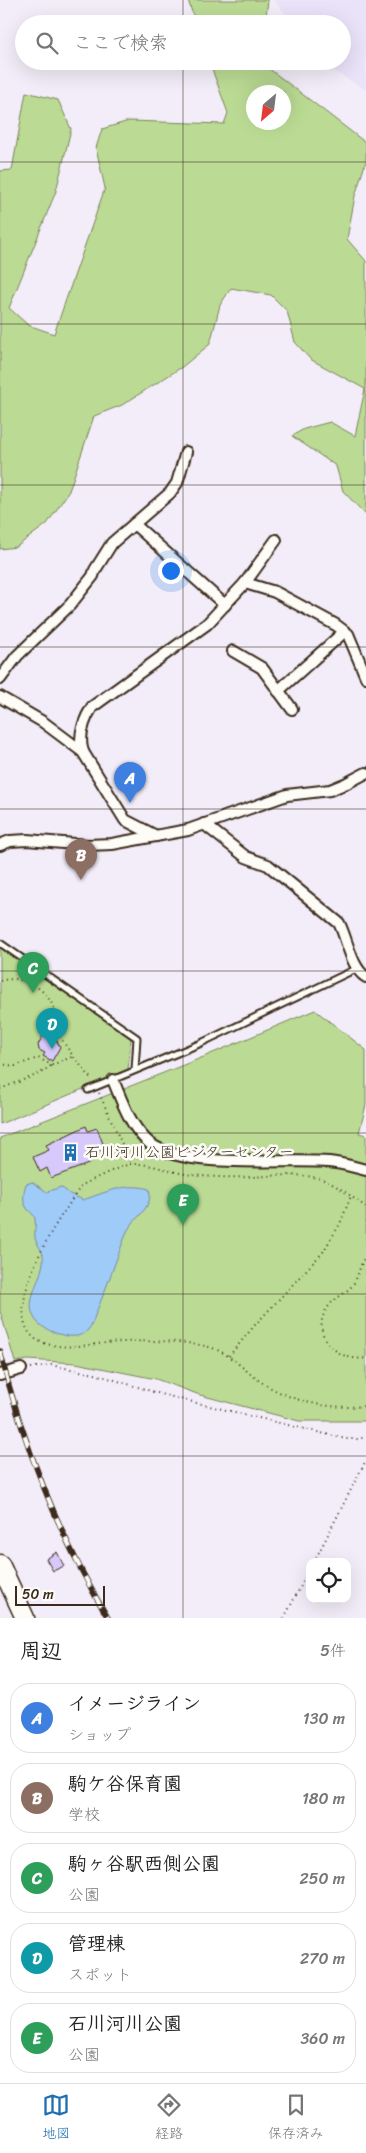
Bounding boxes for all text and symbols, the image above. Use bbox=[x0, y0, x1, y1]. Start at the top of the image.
search box bbox=[15, 15, 351, 70]
text: ここで検索 bbox=[73, 26, 168, 59]
icon: search bbox=[33, 29, 61, 57]
north arrow bbox=[246, 85, 291, 130]
your location bbox=[158, 558, 184, 584]
pin: A bbox=[114, 762, 146, 803]
pin: B bbox=[65, 839, 97, 880]
pin: C bbox=[17, 952, 49, 993]
pin: D bbox=[36, 1008, 68, 1049]
place label: 石川河川公園ビジターセンター bbox=[85, 1139, 294, 1165]
building icon: 石川河川公園ビジターセンター bbox=[61, 1142, 81, 1162]
pin: E bbox=[167, 1184, 199, 1225]
map controls bbox=[306, 1558, 351, 1603]
button: locate bbox=[306, 1558, 351, 1603]
text: 50 m bbox=[22, 1582, 54, 1607]
scale bar bbox=[15, 1583, 105, 1606]
text: 周辺 bbox=[20, 1632, 62, 1670]
text: 5件 bbox=[320, 1636, 346, 1665]
text: イメージライン bbox=[68, 1687, 201, 1720]
text: A bbox=[32, 1704, 42, 1733]
text: 130 m bbox=[303, 1704, 345, 1733]
text: ショップ bbox=[68, 1720, 131, 1749]
text: 駒ケ谷保育園 bbox=[68, 1767, 182, 1800]
text: B bbox=[32, 1784, 42, 1813]
text: 180 m bbox=[302, 1784, 345, 1813]
text: 学校 bbox=[68, 1800, 100, 1829]
text: 駒ヶ谷駅西側公園 bbox=[68, 1847, 220, 1880]
text: C bbox=[32, 1864, 42, 1893]
text: 250 m bbox=[299, 1864, 345, 1893]
text: 公園 bbox=[68, 1880, 100, 1909]
text: 管理棟 bbox=[68, 1927, 125, 1960]
text: D bbox=[32, 1944, 42, 1973]
text: 270 m bbox=[300, 1944, 345, 1973]
text: スポット bbox=[68, 1960, 132, 1989]
text: 石川河川公園 bbox=[68, 2007, 182, 2040]
text: E bbox=[33, 2024, 41, 2053]
text: 360 m bbox=[301, 2024, 345, 2053]
text: 公園 bbox=[68, 2040, 100, 2069]
tab: 地図 bbox=[42, 2091, 70, 2146]
tab: 経路 bbox=[155, 2091, 183, 2146]
tab: 保存済み bbox=[268, 2091, 324, 2146]

